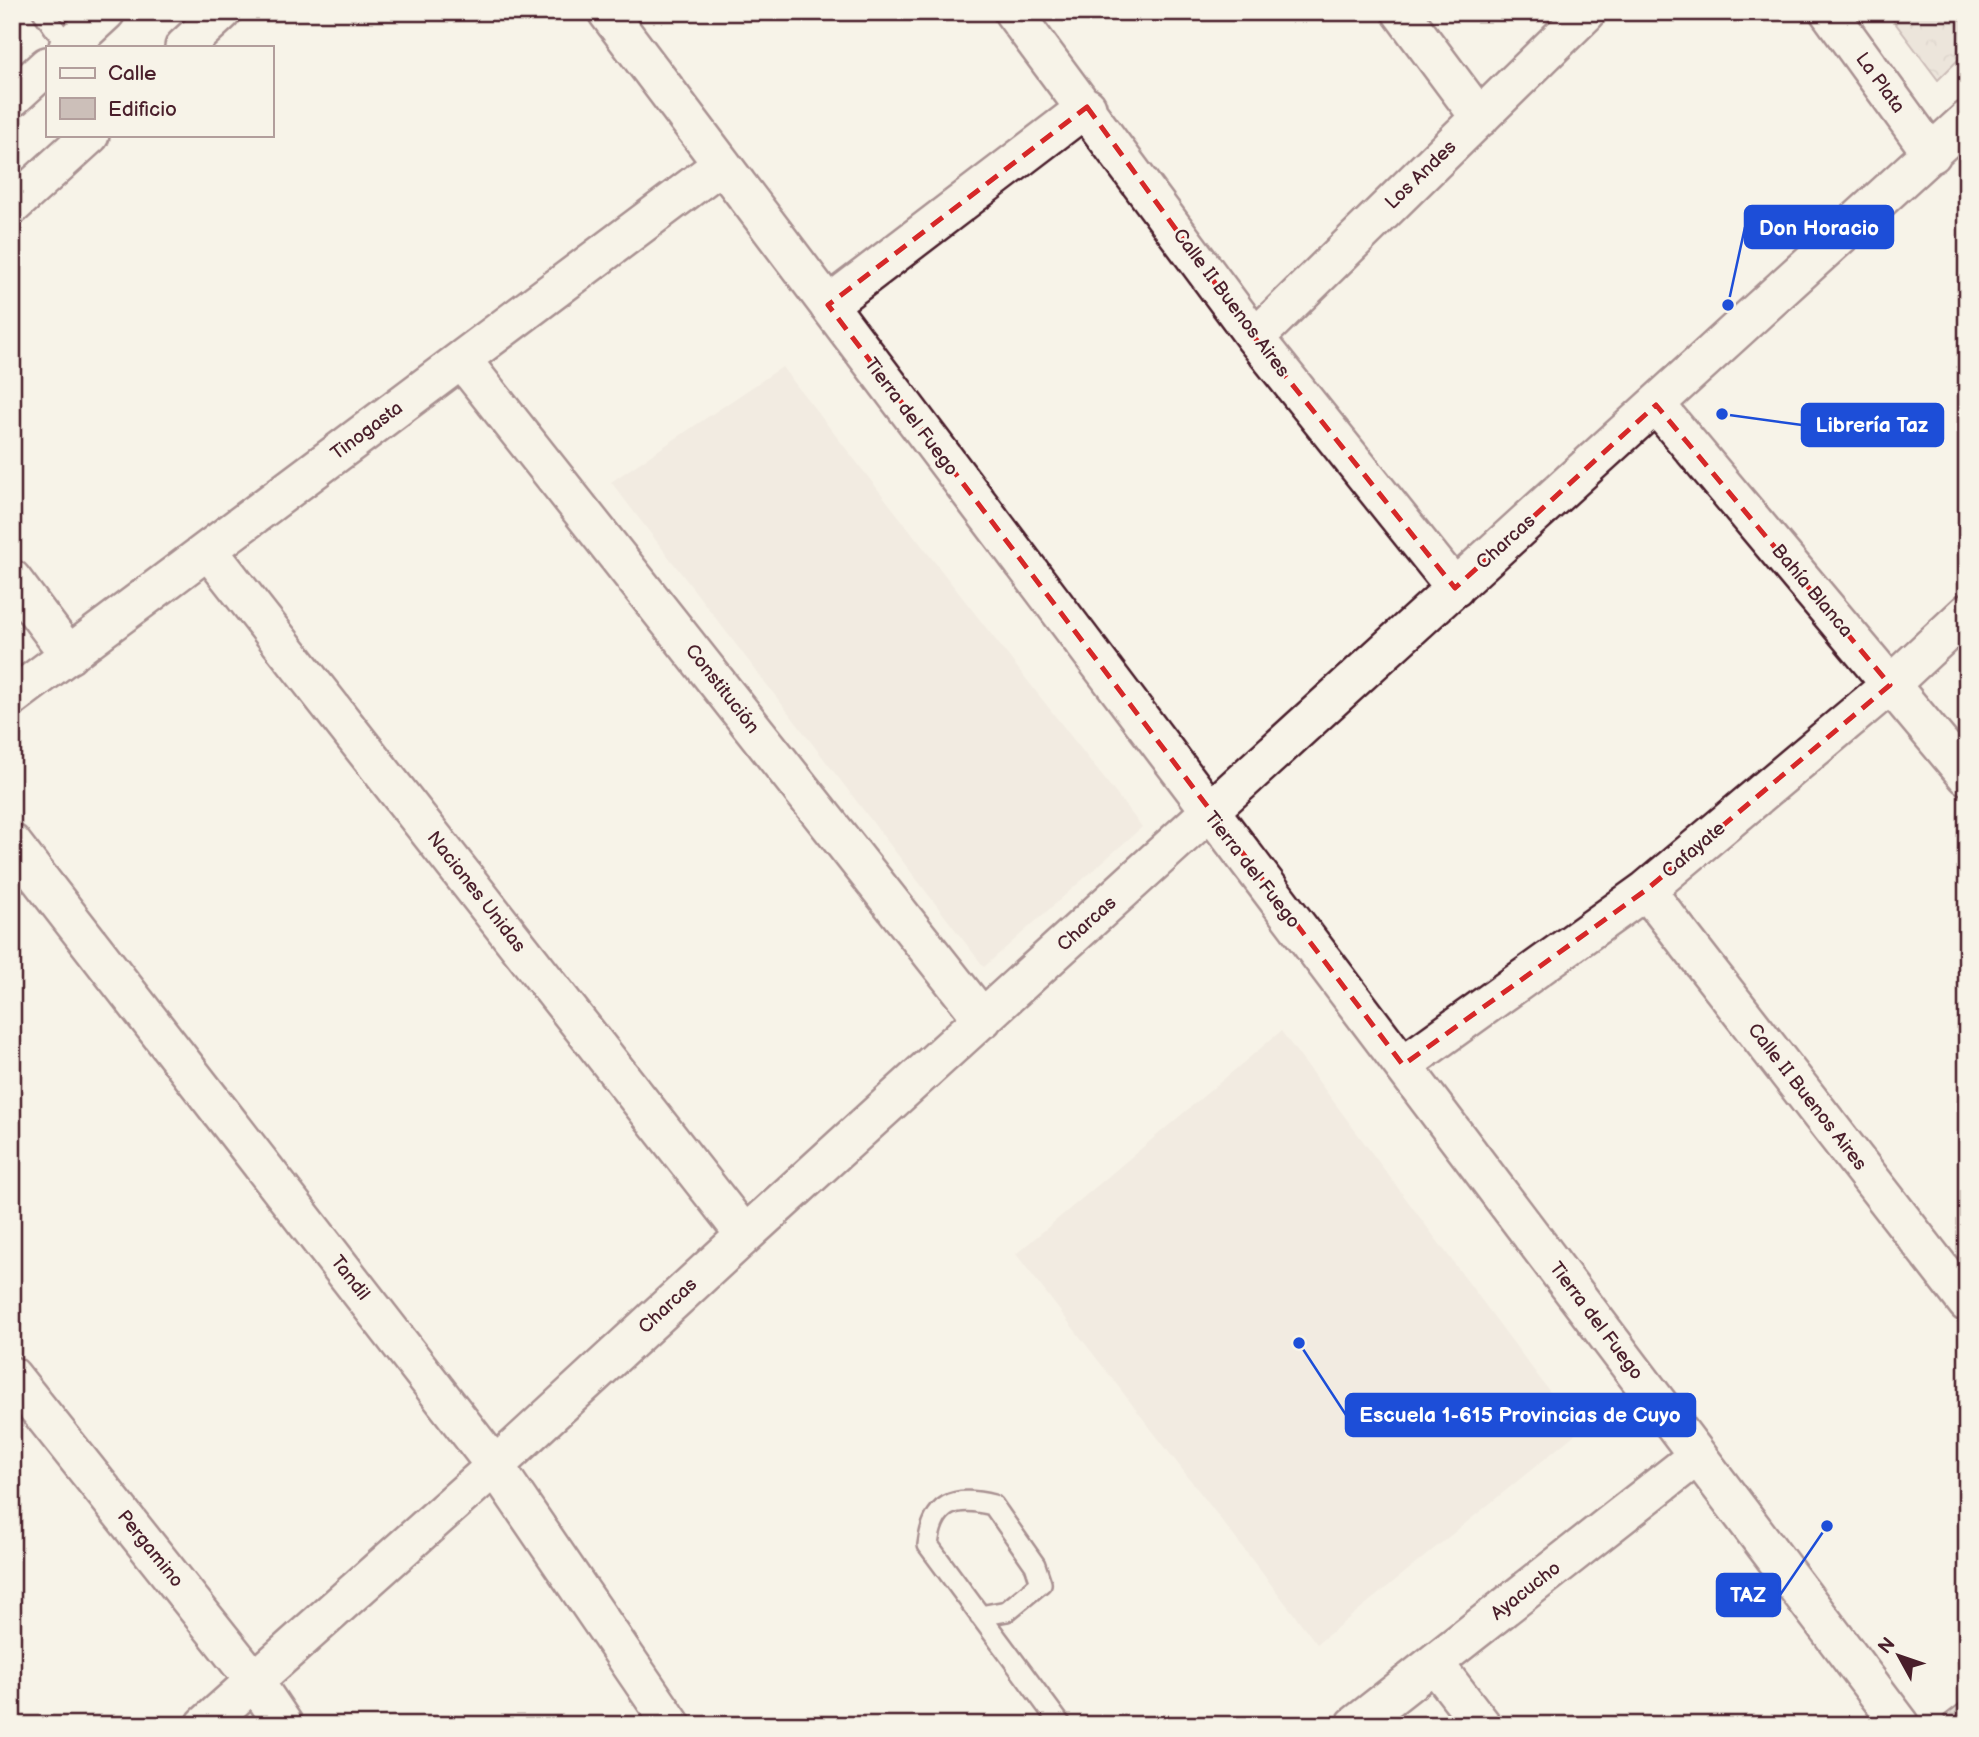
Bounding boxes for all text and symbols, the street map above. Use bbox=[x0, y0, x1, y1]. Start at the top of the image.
legend bbox=[46, 46, 273, 136]
street label: La Plata bbox=[1850, 48, 1910, 118]
text: Calle bbox=[108, 61, 157, 86]
text: Edificio bbox=[108, 97, 177, 122]
street label: Los Andes bbox=[1381, 136, 1461, 214]
callout: Don Horacio bbox=[1745, 206, 1893, 248]
text: Don Horacio bbox=[1759, 216, 1879, 241]
street label: Calle II Buenos Aires bbox=[1168, 224, 1294, 382]
street label: Tierra del Fuego bbox=[859, 353, 963, 481]
street label: Tinogasta bbox=[327, 397, 407, 465]
callout: Librería Taz bbox=[1802, 404, 1943, 446]
text: Librería Taz bbox=[1816, 413, 1928, 438]
street label: Charcas bbox=[1472, 510, 1540, 574]
street label: Bahía Blanca bbox=[1767, 540, 1857, 642]
street label: Constitución bbox=[680, 640, 764, 738]
street label: Tierra del Fuego bbox=[1199, 807, 1305, 933]
street label: Cafayate bbox=[1658, 817, 1730, 883]
street label: Naciones Unidas bbox=[422, 827, 530, 957]
street label: Charcas bbox=[1053, 892, 1121, 956]
street label: Calle II Buenos Aires bbox=[1743, 1019, 1871, 1175]
street label: Tandil bbox=[325, 1251, 375, 1305]
street label: Tierra del Fuego bbox=[1544, 1257, 1648, 1385]
street label: Charcas bbox=[634, 1273, 702, 1339]
callout: Escuela 1-615 Provincias de Cuyo bbox=[1346, 1394, 1695, 1436]
text: Escuela 1-615 Provincias de Cuyo bbox=[1359, 1403, 1681, 1428]
street label: Pergamino bbox=[112, 1506, 188, 1592]
street label: Ayacucho bbox=[1487, 1557, 1565, 1625]
callout: TAZ bbox=[1717, 1574, 1780, 1616]
text: TAZ bbox=[1730, 1583, 1766, 1608]
north arrow bbox=[1864, 1622, 1934, 1692]
text: N bbox=[1874, 1633, 1901, 1659]

